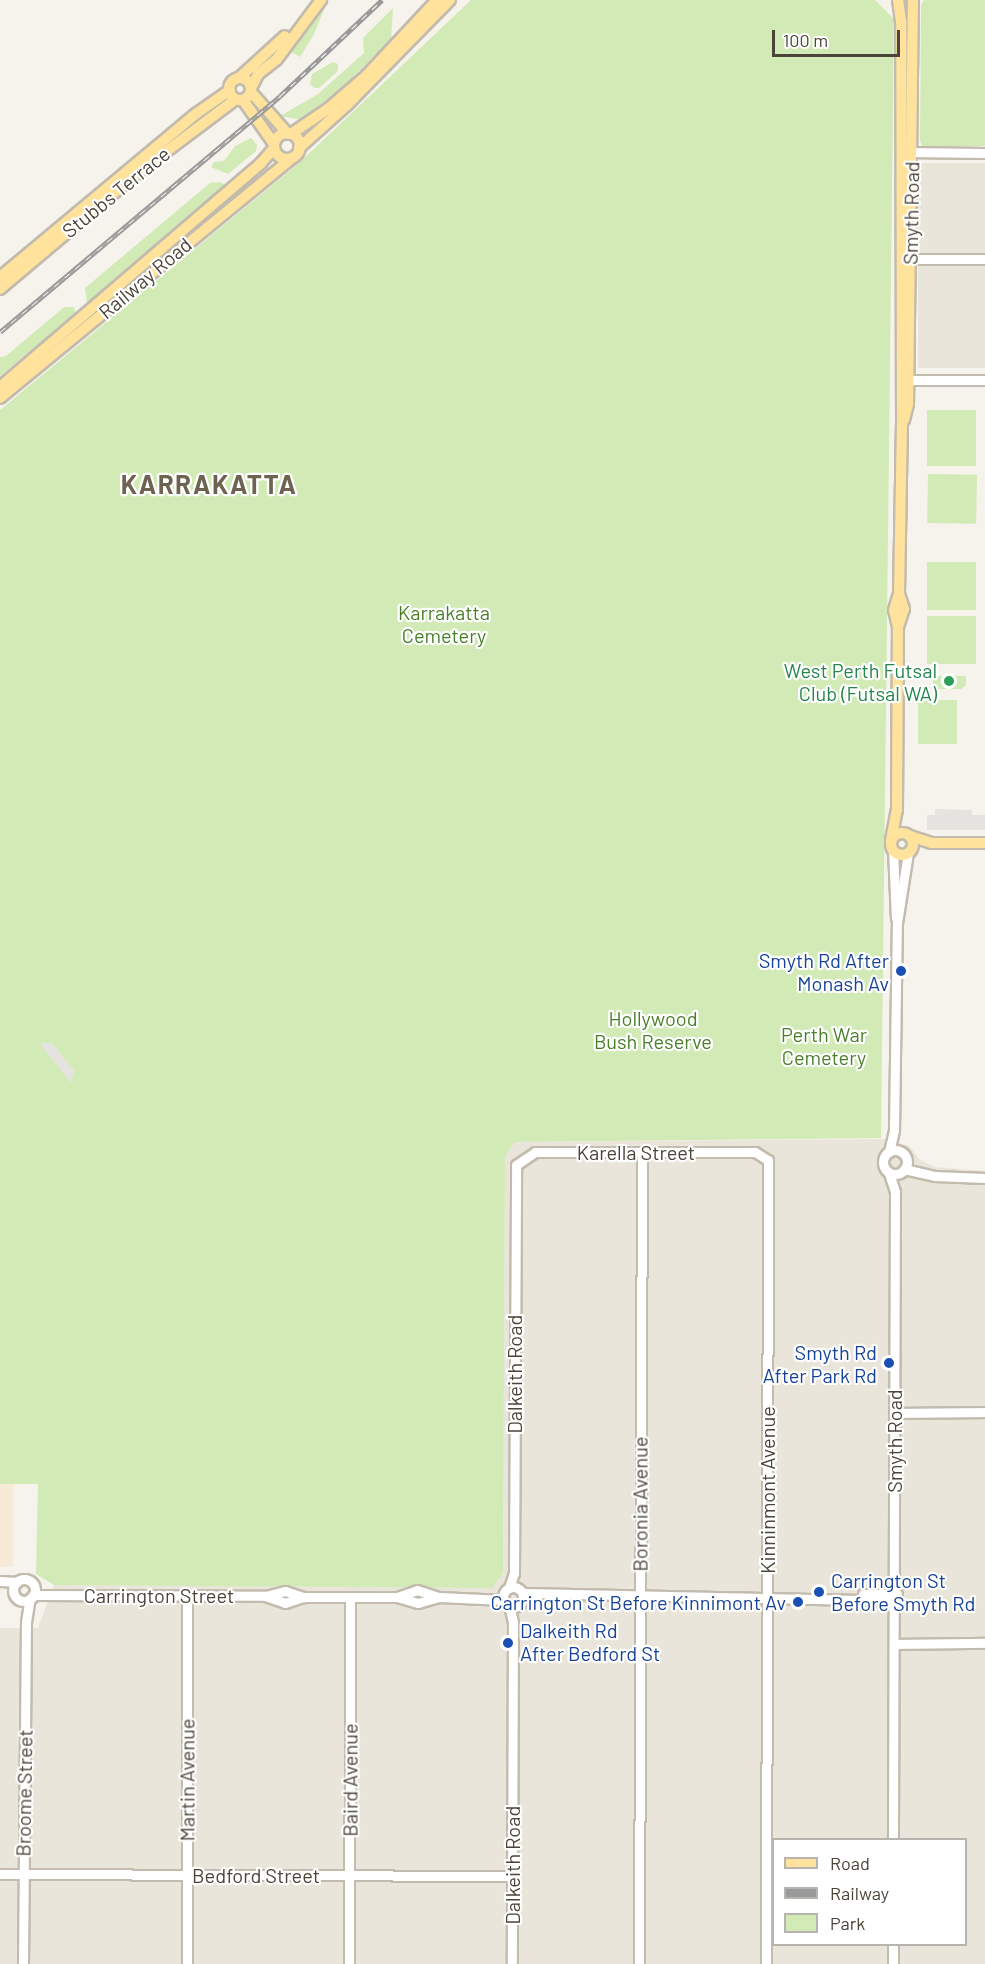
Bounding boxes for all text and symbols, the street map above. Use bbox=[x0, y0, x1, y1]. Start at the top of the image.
scale bar bbox=[775, 18, 902, 56]
text: 100 m bbox=[783, 29, 828, 51]
street label: Stubbs Terrace bbox=[57, 141, 175, 243]
street label: Smyth Road bbox=[898, 161, 924, 265]
street label: Railway Road bbox=[94, 232, 196, 324]
district label: KARRAKATTA bbox=[121, 468, 297, 500]
park label: Karrakatta Cemetery bbox=[398, 600, 490, 647]
place label: West Perth Futsal Club (Futsal WA) bbox=[784, 658, 937, 705]
marker: West Perth Futsal Club (Futsal WA) bbox=[942, 674, 956, 688]
place label: Smyth Rd After Monash Av bbox=[759, 948, 889, 995]
marker: Smyth Rd After Monash Av bbox=[894, 964, 908, 978]
park label: Hollywood Bush Reserve bbox=[594, 1007, 712, 1054]
park label: Perth War Cemetery bbox=[781, 1023, 867, 1070]
street label: Karella Street bbox=[577, 1140, 695, 1164]
street label: Dalkeith Road bbox=[502, 1315, 526, 1433]
place label: Smyth Rd After Park Rd bbox=[763, 1340, 877, 1387]
marker: Smyth Rd After Park Rd bbox=[882, 1356, 896, 1370]
street label: Smyth Road bbox=[882, 1389, 906, 1493]
street label: Kinninmont Avenue bbox=[755, 1406, 779, 1574]
street label: Boronia Avenue bbox=[628, 1436, 652, 1572]
place label: Carrington St Before Smyth Rd bbox=[831, 1568, 975, 1615]
street label: Carrington Street bbox=[84, 1583, 234, 1607]
marker: Carrington St Before Smyth Rd bbox=[812, 1585, 826, 1599]
place label: Carrington St Before Kinnimont Av bbox=[491, 1590, 786, 1614]
marker: Carrington St Before Kinnimont Av bbox=[791, 1595, 805, 1609]
place label: Dalkeith Rd After Bedford St bbox=[520, 1619, 660, 1666]
marker: Dalkeith Rd After Bedford St bbox=[501, 1636, 515, 1650]
street label: Martin Avenue bbox=[175, 1719, 199, 1841]
street label: Baird Avenue bbox=[338, 1723, 362, 1837]
street label: Broome Street bbox=[11, 1729, 37, 1857]
street label: Dalkeith Road bbox=[500, 1806, 524, 1924]
legend bbox=[772, 1838, 967, 1946]
text: Road bbox=[830, 1852, 870, 1874]
street label: Bedford Street bbox=[192, 1863, 320, 1887]
text: Railway bbox=[830, 1882, 889, 1904]
text: Park bbox=[830, 1912, 865, 1934]

